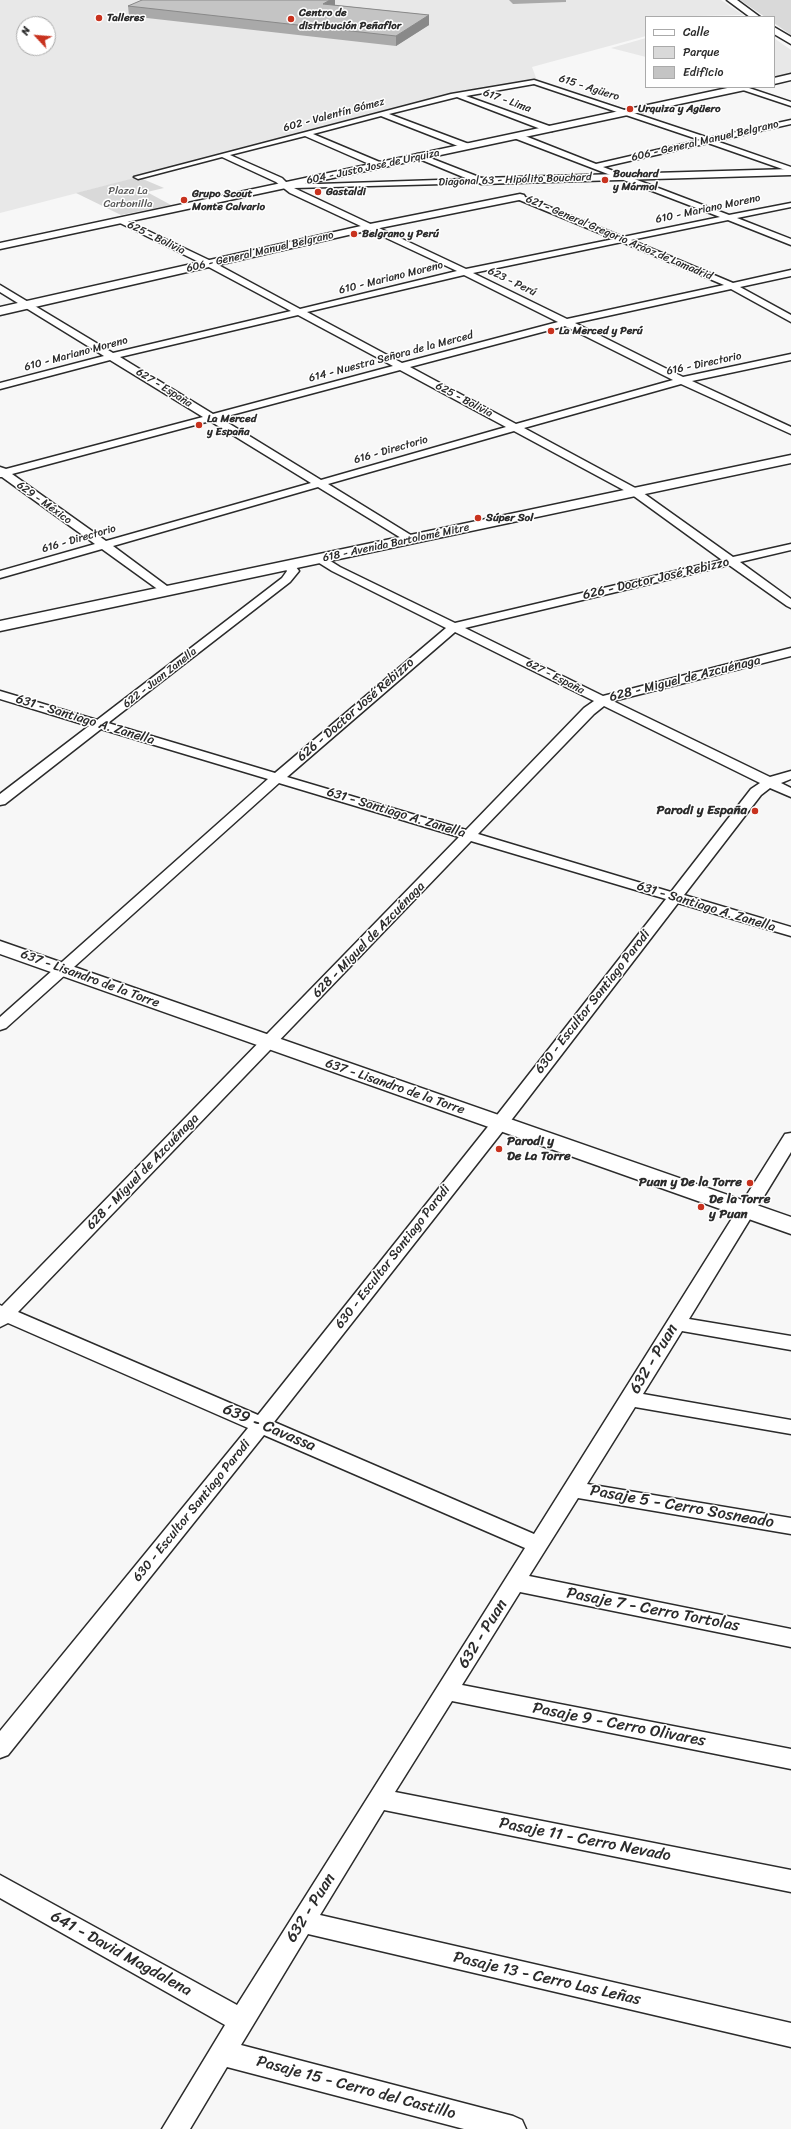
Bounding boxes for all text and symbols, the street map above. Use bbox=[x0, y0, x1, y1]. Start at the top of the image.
place label: Centro de distribución Peñaflor bbox=[299, 6, 401, 32]
place label: Talleres bbox=[107, 11, 144, 25]
marker: Talleres bbox=[94, 13, 104, 23]
marker: Centro de distribución Peñaflor bbox=[286, 14, 296, 24]
north arrow bbox=[16, 16, 56, 56]
legend bbox=[645, 16, 775, 88]
text: Calle bbox=[683, 21, 710, 43]
text: N bbox=[15, 23, 36, 39]
text: Parque bbox=[683, 41, 719, 63]
text: Edificio bbox=[683, 61, 723, 83]
street label: 615 - Agüero bbox=[557, 72, 621, 104]
street label: 617 - Lima bbox=[481, 86, 533, 116]
street label: 602 - Valentín Gómez bbox=[282, 95, 386, 135]
place label: Urquiza y Agüero bbox=[638, 102, 721, 116]
marker: Urquiza y Agüero bbox=[625, 104, 635, 114]
street label: 606 - General Manuel Belgrano bbox=[630, 118, 780, 164]
street label: 604 - Justo José de Urquiza bbox=[305, 146, 441, 188]
place label: Bouchard y Mármol bbox=[613, 167, 659, 193]
street label: Diagonal 63 - Hipólito Bouchard bbox=[438, 171, 592, 189]
marker: Bouchard y Mármol bbox=[600, 175, 610, 185]
park label: Plaza La Carbonilla bbox=[103, 184, 153, 210]
place label: Gastaldi bbox=[326, 185, 366, 199]
place label: Grupo Scout Monte Calvario bbox=[192, 187, 265, 213]
marker: Gastaldi bbox=[313, 187, 323, 197]
street label: 610 - Mariano Moreno bbox=[654, 191, 762, 227]
street label: 621 - General Gregorio Aráoz de Lamadrid bbox=[524, 193, 714, 283]
marker: Grupo Scout Monte Calvario bbox=[179, 195, 189, 205]
street label: 625 - Bolivia bbox=[125, 218, 187, 258]
place label: Belgrano y Perú bbox=[362, 227, 439, 241]
street label: 606 - General Manuel Belgrano bbox=[185, 229, 335, 275]
marker: Belgrano y Perú bbox=[349, 229, 359, 239]
street label: 610 - Mariano Moreno bbox=[338, 259, 444, 297]
street label: 623 - Perú bbox=[486, 265, 538, 299]
place label: La Merced y Perú bbox=[559, 324, 643, 338]
marker: La Merced y Perú bbox=[546, 326, 556, 336]
street label: 614 - Nuestra Señora de la Merced bbox=[307, 329, 475, 385]
street label: 610 - Mariano Moreno bbox=[23, 334, 129, 374]
street label: 616 - Directorio bbox=[665, 350, 743, 378]
street label: 627 - España bbox=[134, 366, 194, 410]
street label: 625 - Bolivia bbox=[433, 379, 495, 421]
place label: La Merced y España bbox=[207, 412, 257, 438]
marker: La Merced y España bbox=[194, 420, 204, 430]
street label: 616 - Directorio bbox=[353, 433, 429, 467]
street label: 629 - México bbox=[14, 479, 74, 527]
place label: Súper Sol bbox=[486, 511, 533, 525]
marker: Súper Sol bbox=[473, 513, 483, 523]
street label: 618 - Avenida Bartolomé Mitre bbox=[322, 521, 470, 565]
street label: 616 - Directorio bbox=[41, 522, 117, 556]
street label: 626 - Doctor José Rebizzo bbox=[581, 555, 731, 603]
street label: 622 - Juan Zanella bbox=[120, 645, 200, 711]
street label: 628 - Miguel de Azcuénaga bbox=[608, 653, 762, 705]
street label: 626 - Doctor José Rebizzo bbox=[294, 655, 418, 765]
street label: 627 - España bbox=[524, 657, 586, 697]
street label: 631 - Santiago A. Zanella bbox=[14, 691, 156, 749]
street label: 631 - Santiago A. Zanella bbox=[325, 784, 467, 842]
place label: Parodi y España bbox=[657, 803, 747, 819]
marker: Parodi y España bbox=[750, 806, 760, 816]
street label: 631 - Santiago A. Zanella bbox=[635, 878, 777, 936]
street label: 628 - Miguel de Azcuénaga bbox=[310, 879, 428, 1001]
street label: 630 - Escultor Santiago Parodi bbox=[532, 927, 654, 1077]
street label: 637 - Lisandro de la Torre bbox=[19, 947, 161, 1011]
street label: 637 - Lisandro de la Torre bbox=[323, 1056, 467, 1118]
street label: 628 - Miguel de Azcuénaga bbox=[84, 1111, 202, 1233]
place label: Parodi y De La Torre bbox=[507, 1134, 571, 1165]
marker: Parodi y De La Torre bbox=[494, 1144, 504, 1154]
place label: Puan y De la Torre bbox=[639, 1175, 742, 1191]
marker: Puan y De la Torre bbox=[745, 1178, 755, 1188]
street label: 630 - Escultor Santiago Parodi bbox=[332, 1182, 454, 1332]
place label: De la Torre y Puan bbox=[709, 1192, 770, 1223]
marker: De la Torre y Puan bbox=[696, 1202, 706, 1212]
street label: 632 - Puan bbox=[626, 1321, 682, 1397]
street label: 639 - Cavassa bbox=[220, 1400, 318, 1456]
street label: 630 - Escultor Santiago Parodi bbox=[130, 1437, 254, 1585]
street label: Pasaje 5 - Cerro Sosneado bbox=[589, 1481, 775, 1533]
street label: Pasaje 7 - Cerro Tortolas bbox=[565, 1584, 741, 1636]
street label: 632 - Puan bbox=[454, 1596, 512, 1672]
street label: Pasaje 9 - Cerro Olivares bbox=[531, 1699, 707, 1751]
street label: Pasaje 11 - Cerro Nevado bbox=[498, 1814, 672, 1866]
street label: 632 - Puan bbox=[282, 1870, 340, 1946]
street label: 641 - David Magdalena bbox=[47, 1907, 195, 2001]
street label: Pasaje 13 - Cerro Las Leñas bbox=[451, 1948, 643, 2010]
street label: Pasaje 15 - Cerro del Castillo bbox=[254, 2052, 458, 2124]

